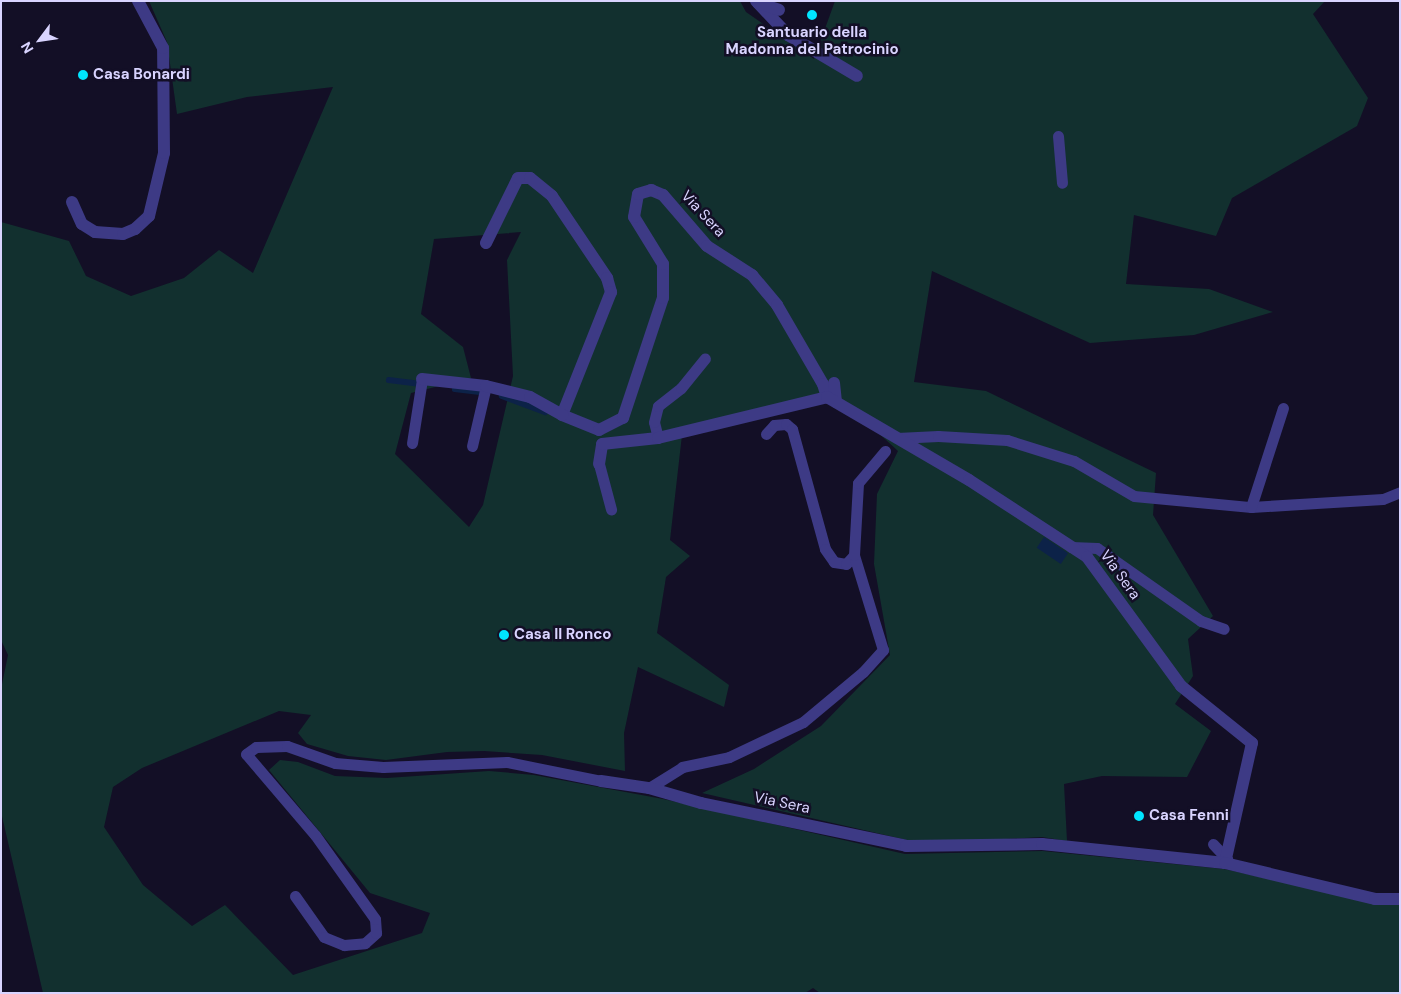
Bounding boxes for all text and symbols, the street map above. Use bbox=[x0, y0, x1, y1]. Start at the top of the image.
marker: Santuario della Madonna del Patrocinio bbox=[806, 9, 818, 21]
north arrow bbox=[15, 15, 65, 65]
place label: Santuario della Madonna del Patrocinio bbox=[725, 23, 899, 58]
text: N bbox=[17, 39, 37, 57]
place label: Casa Bonardi bbox=[93, 66, 190, 84]
marker: Casa Bonardi bbox=[77, 69, 89, 81]
street label: Via Sera bbox=[677, 187, 729, 241]
street label: Via Sera bbox=[1096, 547, 1144, 603]
place label: Casa Il Ronco bbox=[514, 626, 611, 644]
marker: Casa Il Ronco bbox=[498, 629, 510, 641]
street label: Via Sera bbox=[752, 788, 812, 818]
place label: Casa Fenni bbox=[1149, 807, 1229, 825]
marker: Casa Fenni bbox=[1133, 810, 1145, 822]

